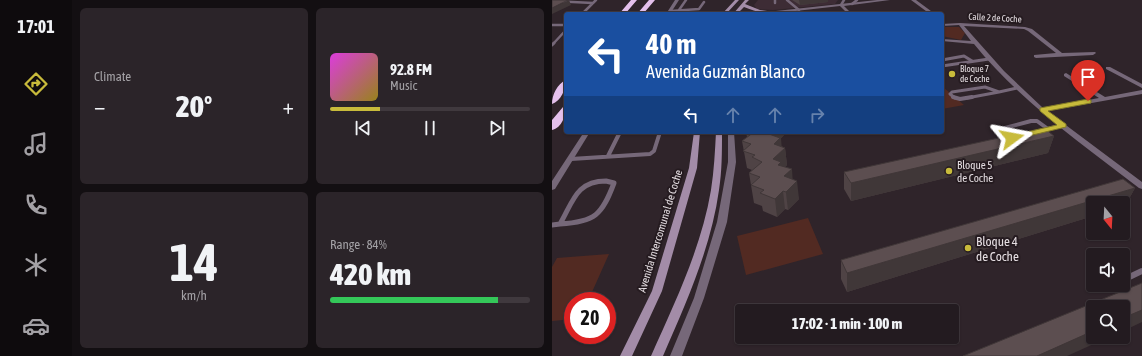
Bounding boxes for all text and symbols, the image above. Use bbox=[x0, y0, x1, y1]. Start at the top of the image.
street label: Calle 2 de Coche bbox=[968, 12, 1022, 24]
text: 17:01 bbox=[17, 16, 55, 37]
icon: left bbox=[580, 28, 632, 80]
text: 40 m bbox=[646, 28, 696, 60]
pin bbox=[1071, 60, 1105, 101]
text: 92.8 FM bbox=[390, 61, 432, 78]
text: Avenida Guzmán Blanco bbox=[646, 61, 805, 82]
place label: Bloque 7 de Coche bbox=[960, 64, 990, 84]
icon: arrive bbox=[1077, 66, 1099, 88]
text: Climate bbox=[94, 69, 131, 84]
marker: Bloque 7 de Coche bbox=[947, 69, 957, 79]
icon: directions bbox=[22, 70, 50, 98]
text: Music bbox=[390, 78, 417, 93]
text: 20° bbox=[176, 89, 212, 123]
text: − bbox=[94, 93, 105, 119]
text: + bbox=[283, 93, 294, 119]
icon: left bbox=[680, 104, 702, 126]
icon: ahead bbox=[722, 104, 744, 126]
icon: ahead bbox=[764, 104, 786, 126]
icon: right bbox=[806, 104, 828, 126]
icon: previous bbox=[352, 117, 374, 139]
icon: pause bbox=[419, 117, 441, 139]
icon: next bbox=[486, 117, 508, 139]
position arrow bbox=[991, 117, 1033, 159]
icon: music bbox=[22, 130, 50, 158]
place label: Bloque 5 de Coche bbox=[957, 159, 993, 184]
marker: Bloque 5 de Coche bbox=[944, 166, 954, 176]
street label: Avenida Intercomunal de Coche bbox=[636, 168, 684, 294]
icon: phone bbox=[22, 191, 50, 219]
north arrow bbox=[1086, 196, 1130, 240]
map controls bbox=[1086, 196, 1130, 344]
text: 14 bbox=[170, 232, 218, 292]
place label: Bloque 4 de Coche bbox=[976, 234, 1019, 264]
text: Range · 84% bbox=[330, 237, 387, 252]
marker: Bloque 4 de Coche bbox=[963, 243, 973, 253]
button: sound bbox=[1086, 248, 1130, 292]
icon: climate bbox=[22, 251, 50, 279]
text: 420 km bbox=[330, 257, 411, 291]
text: km/h bbox=[181, 288, 207, 303]
speed limit sign: 20 bbox=[564, 292, 616, 344]
button: search bbox=[1086, 300, 1130, 344]
icon: car bbox=[22, 312, 50, 340]
text: 17:02 · 1 min · 100 m bbox=[792, 315, 902, 332]

